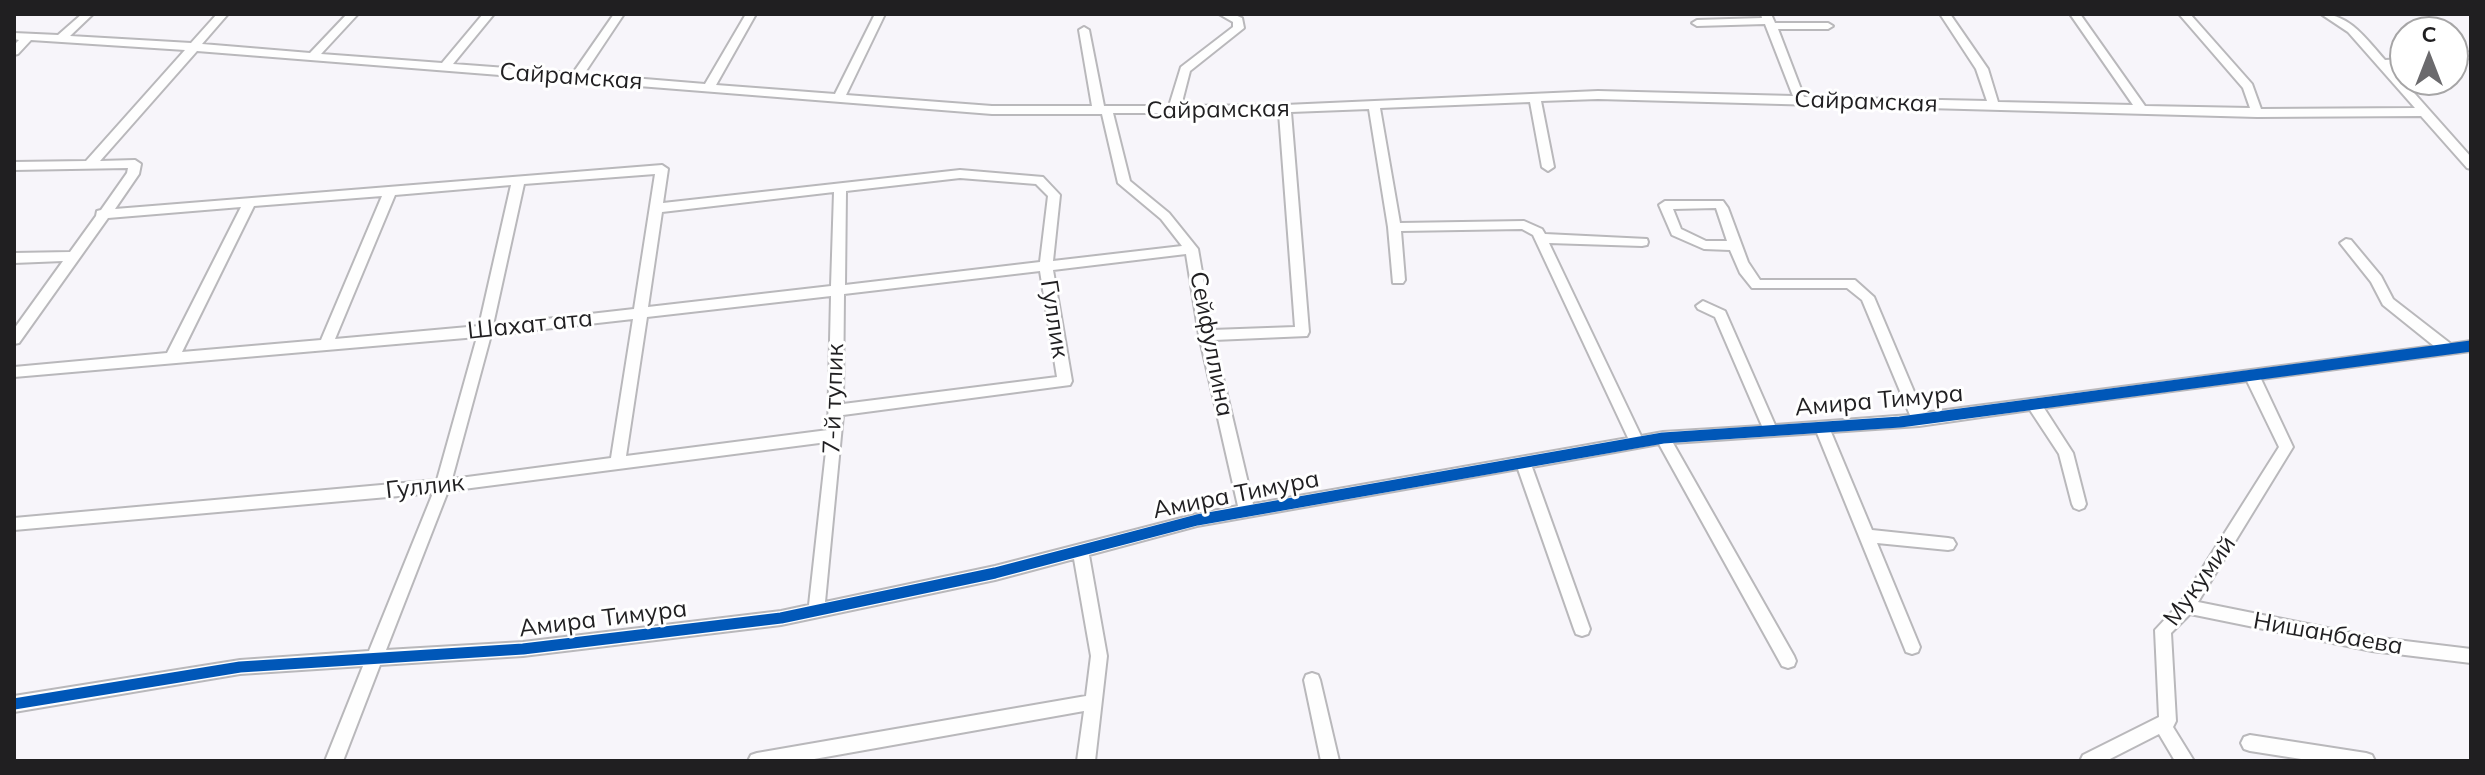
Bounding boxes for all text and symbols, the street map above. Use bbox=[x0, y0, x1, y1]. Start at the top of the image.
north arrow bbox=[2389, 16, 2469, 96]
text: С bbox=[2421, 20, 2437, 48]
street label: Сайрамская bbox=[498, 58, 644, 96]
street label: Сайрамская bbox=[1794, 85, 1938, 119]
street label: Сайрамская bbox=[1146, 94, 1290, 126]
street label: Сейфуллина bbox=[1183, 269, 1239, 419]
street label: Гуллик bbox=[1034, 278, 1074, 360]
street label: Шахат ата bbox=[466, 304, 594, 346]
street label: 7-й тупик bbox=[818, 343, 850, 455]
street label: Амира Тимура bbox=[1794, 379, 1964, 423]
street label: Амира Тимура bbox=[1150, 465, 1322, 525]
street label: Гуллик bbox=[384, 469, 466, 505]
street label: Мукумий bbox=[2158, 530, 2242, 632]
street label: Амира Тимура bbox=[517, 594, 689, 644]
street label: Нишанбаева bbox=[2251, 607, 2405, 661]

